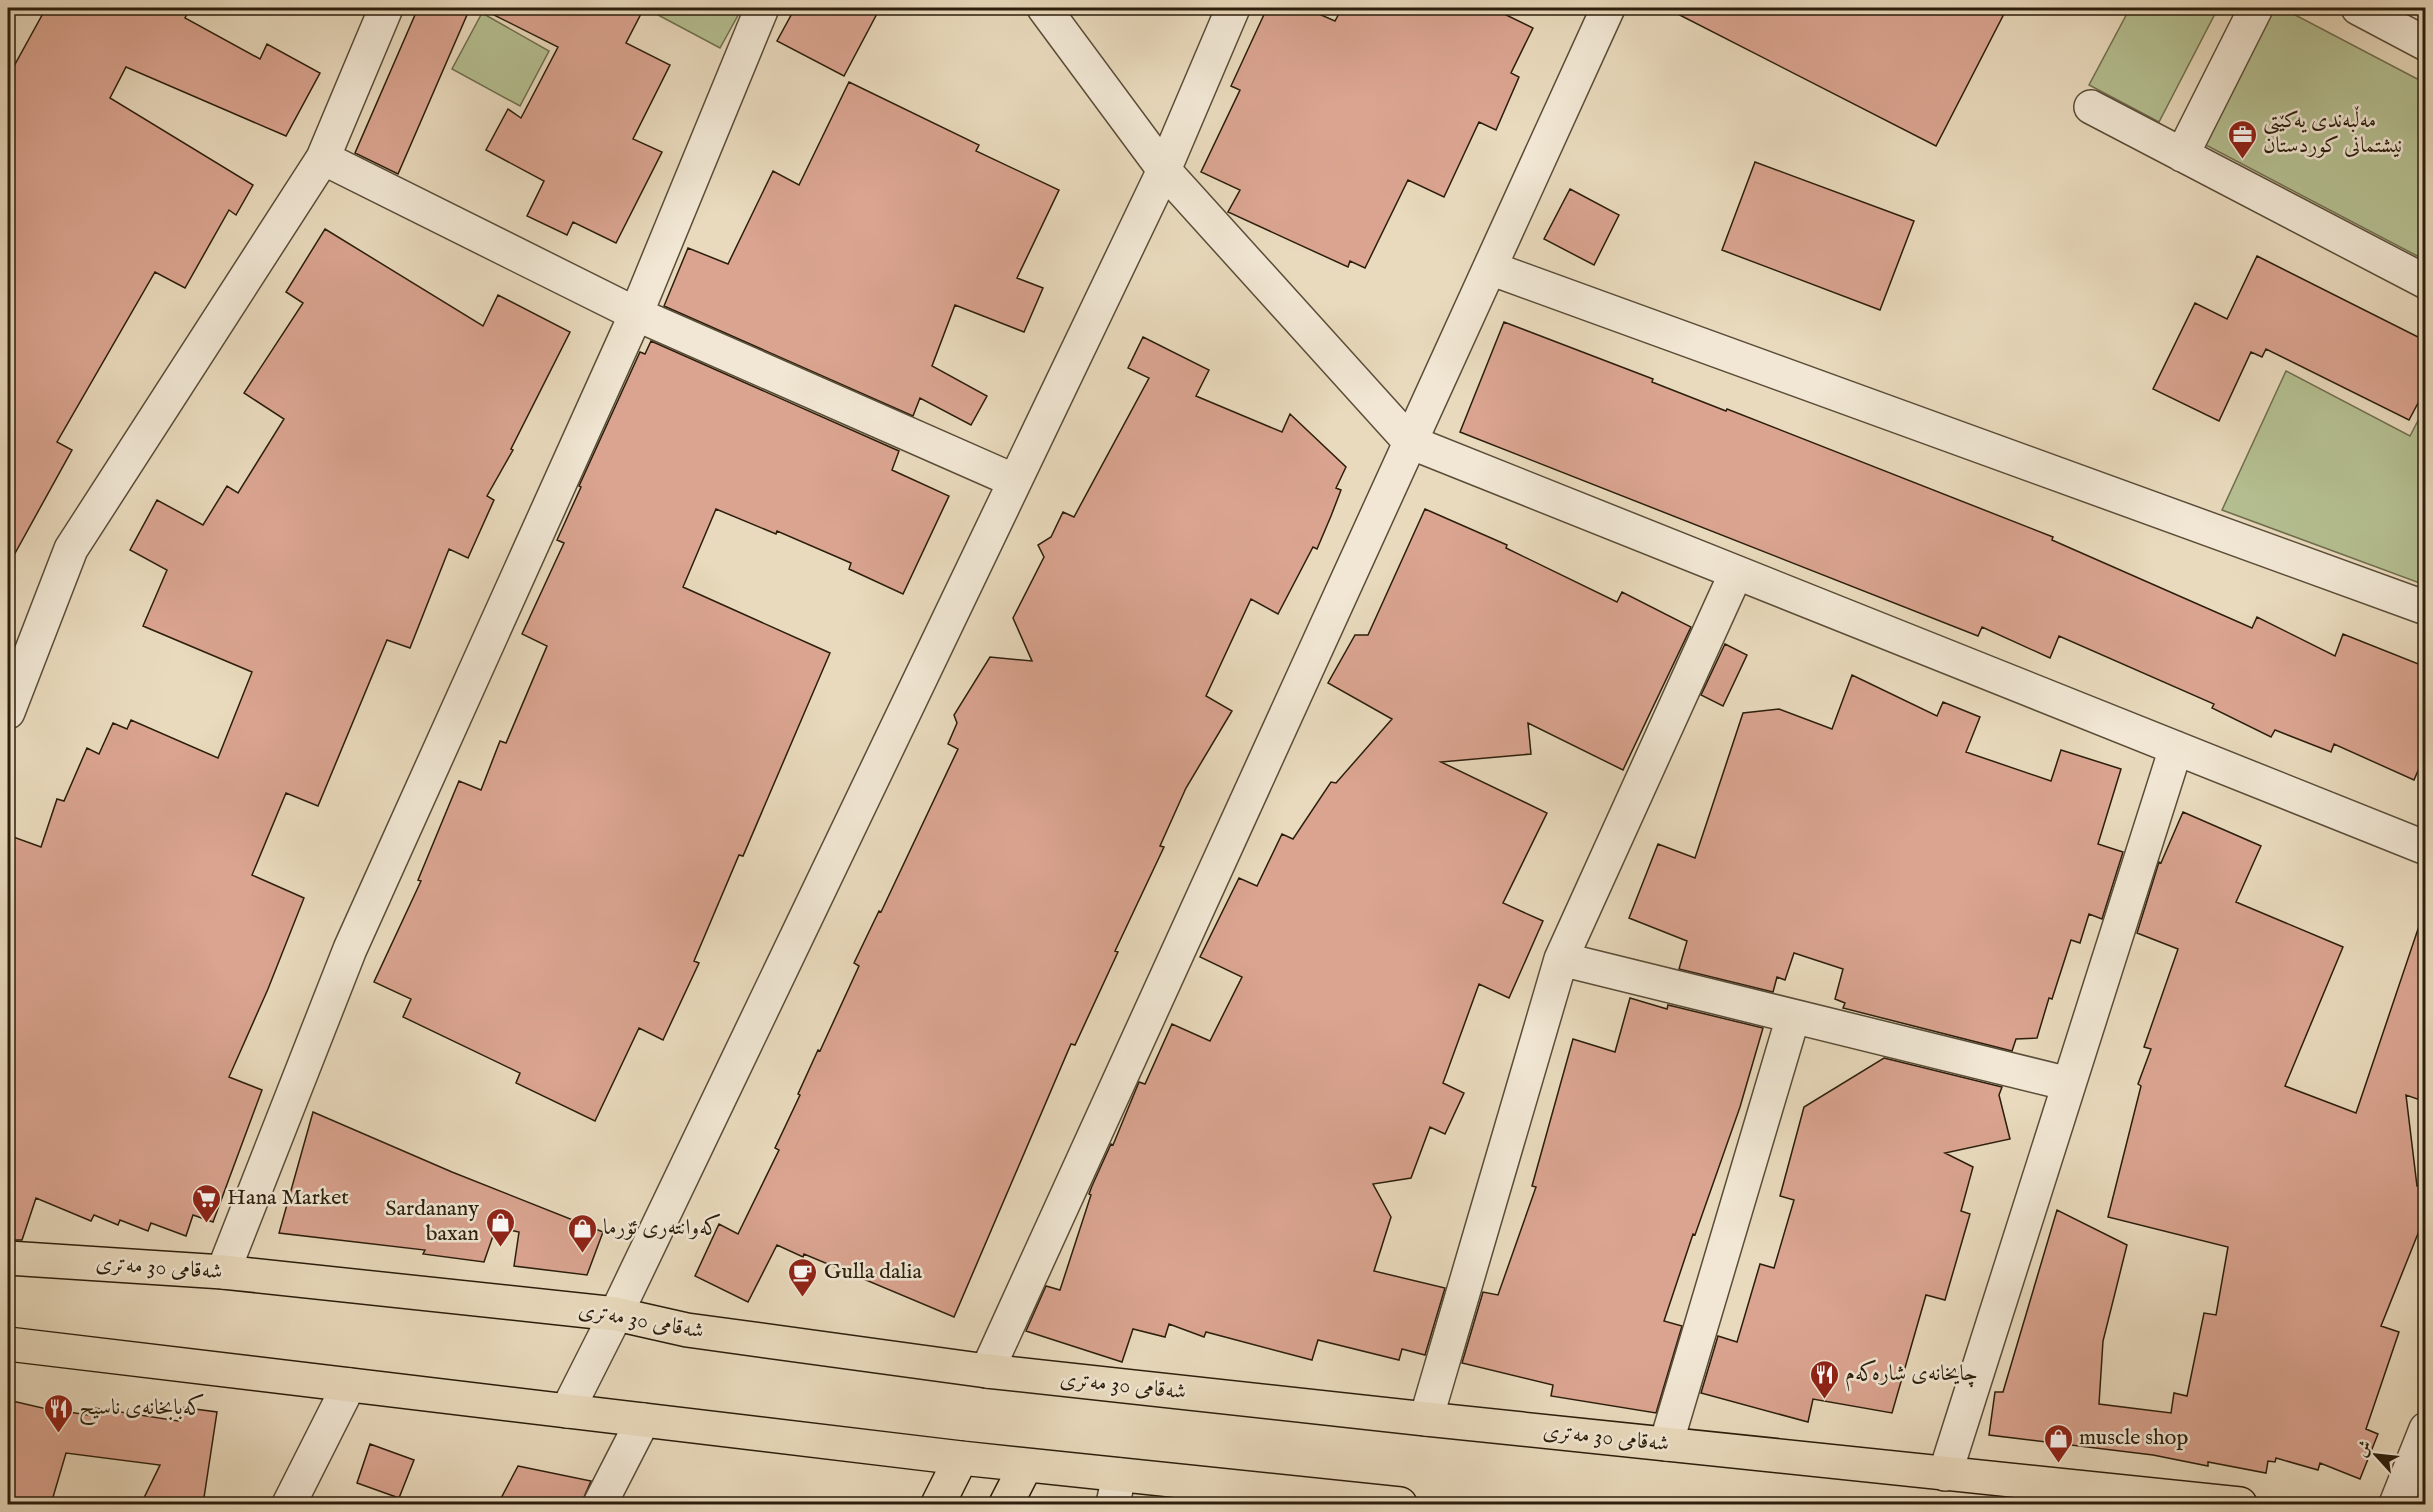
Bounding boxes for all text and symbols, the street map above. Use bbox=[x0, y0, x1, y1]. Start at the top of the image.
place label: مەڵبەندی یەکێتی نیشتمانی کوردستان bbox=[2263, 106, 2402, 160]
office icon: مەڵبەندی یەکێتی نیشتمانی کوردستان bbox=[2226, 118, 2258, 160]
supermarket icon: Hana Market bbox=[190, 1182, 222, 1224]
place label: Hana Market bbox=[227, 1184, 349, 1212]
place label: Sardanany baxan bbox=[385, 1195, 479, 1248]
shop icon: Sardanany baxan bbox=[484, 1206, 516, 1248]
shop icon: کەوانتەری ئۆرما bbox=[566, 1212, 598, 1254]
place label: کەوانتەری ئۆرما bbox=[603, 1213, 721, 1242]
street label: شەقامی 30 مەتری bbox=[95, 1250, 223, 1286]
cafe icon: Gulla dalia bbox=[787, 1256, 819, 1298]
place label: Gulla dalia bbox=[824, 1258, 922, 1286]
street label: شەقامی 30 مەتری bbox=[576, 1296, 706, 1346]
restaurant icon: چایخانەی شارەکەم bbox=[1808, 1358, 1840, 1400]
place label: چایخانەی شارەکەم bbox=[1845, 1359, 1978, 1392]
street label: شەقامی 30 مەتری bbox=[1058, 1365, 1188, 1407]
restaurant icon: کەبابخانەی ناسیح bbox=[42, 1392, 74, 1434]
place label: کەبابخانەی ناسیح bbox=[79, 1393, 205, 1426]
street label: شەقامی 30 مەتری bbox=[1541, 1417, 1671, 1459]
shop icon: muscle shop bbox=[2042, 1422, 2074, 1464]
place label: muscle shop bbox=[2079, 1424, 2188, 1452]
north arrow bbox=[2346, 1425, 2406, 1485]
text: ش bbox=[2352, 1437, 2377, 1461]

